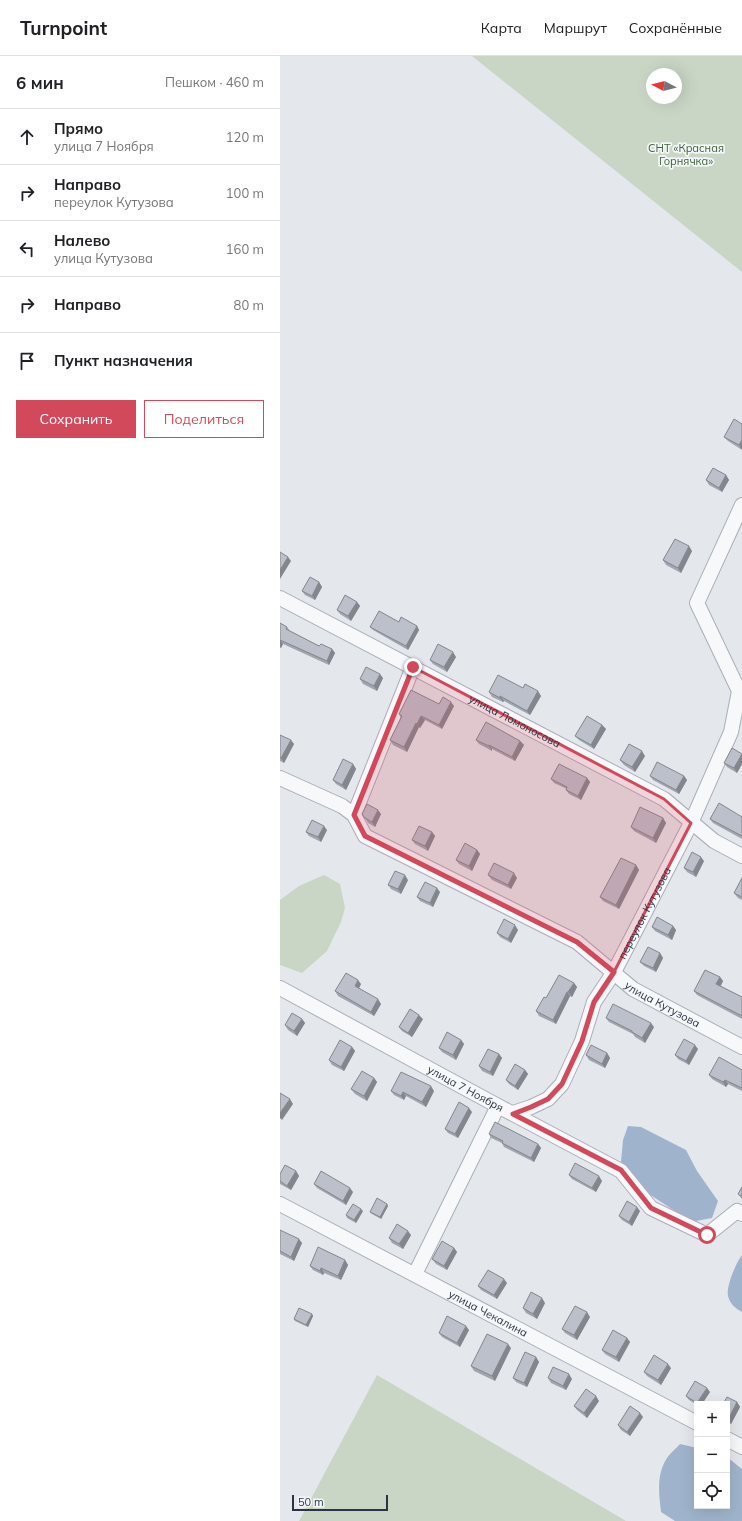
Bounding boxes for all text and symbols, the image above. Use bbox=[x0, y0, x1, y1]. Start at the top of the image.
text: Turnpoint bbox=[20, 16, 107, 40]
text: Карта bbox=[481, 19, 522, 37]
text: Маршрут bbox=[544, 19, 607, 37]
text: Сохранённые bbox=[629, 19, 722, 37]
north arrow bbox=[646, 68, 682, 104]
text: 6 мин bbox=[16, 72, 64, 93]
text: Пешком · 460 m bbox=[165, 74, 264, 90]
text: Прямо bbox=[54, 119, 103, 138]
icon: ahead bbox=[16, 126, 38, 148]
text: 120 m bbox=[226, 129, 264, 145]
text: улица 7 Ноября bbox=[54, 138, 154, 154]
park label: СНТ «Красная Горнячка» bbox=[648, 141, 724, 168]
text: Направо bbox=[54, 175, 121, 194]
icon: right bbox=[16, 182, 38, 204]
text: 100 m bbox=[226, 185, 264, 201]
text: переулок Кутузова bbox=[54, 194, 174, 210]
text: Налево bbox=[54, 231, 110, 250]
icon: left bbox=[16, 238, 38, 260]
text: 160 m bbox=[226, 241, 264, 257]
text: улица Кутузова bbox=[54, 250, 153, 266]
icon: right bbox=[16, 294, 38, 316]
text: Направо bbox=[54, 295, 121, 314]
text: 80 m bbox=[234, 297, 264, 313]
icon: arrive bbox=[16, 350, 38, 372]
text: Пункт назначения bbox=[54, 351, 193, 370]
button: Сохранить bbox=[16, 400, 136, 438]
button: Поделиться bbox=[144, 400, 264, 438]
route end bbox=[404, 658, 422, 676]
street label: улица Ломоносова bbox=[467, 691, 563, 751]
street label: переулок Кутузова bbox=[615, 865, 674, 961]
street label: улица Кутузова bbox=[622, 978, 703, 1030]
street label: улица 7 Ноября bbox=[425, 1062, 506, 1115]
route start bbox=[698, 1226, 716, 1244]
street label: улица Чекалина bbox=[446, 1287, 530, 1340]
map controls bbox=[694, 1401, 730, 1509]
button: + bbox=[694, 1401, 730, 1437]
button: − bbox=[694, 1437, 730, 1473]
button: locate bbox=[694, 1473, 730, 1509]
scale bar bbox=[292, 1493, 388, 1512]
text: 50 m bbox=[298, 1495, 324, 1509]

